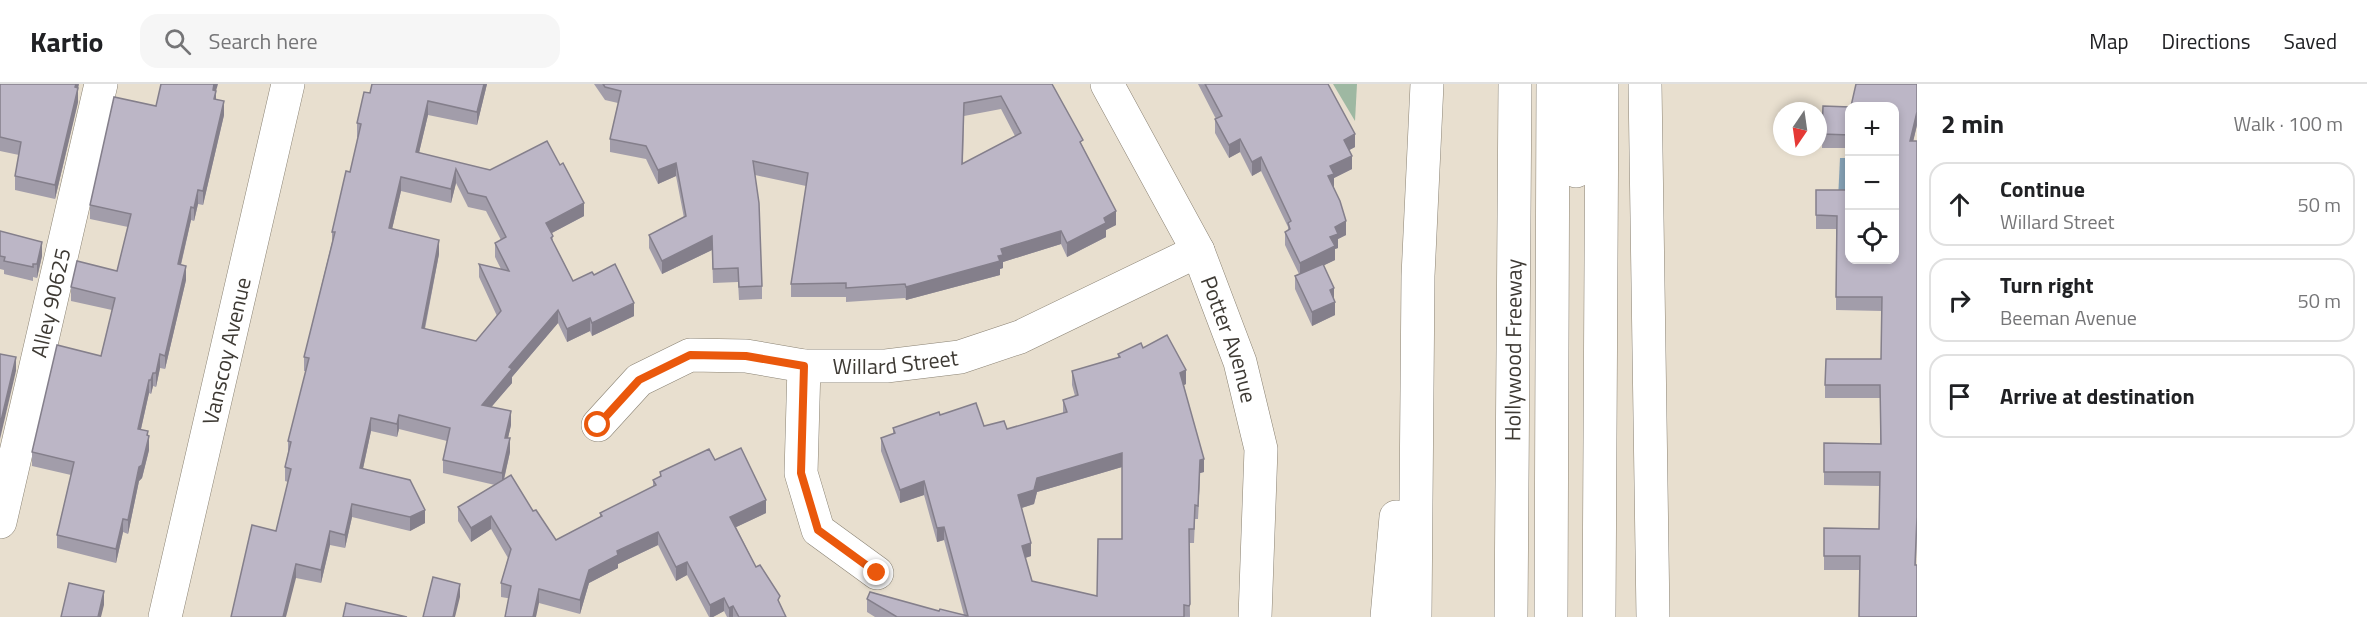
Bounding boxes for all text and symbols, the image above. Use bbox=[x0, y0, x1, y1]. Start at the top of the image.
search box bbox=[140, 14, 560, 68]
text: Kartio bbox=[30, 20, 104, 63]
text: Search here bbox=[209, 24, 318, 58]
icon: search bbox=[161, 25, 194, 58]
text: Map bbox=[2089, 25, 2129, 57]
text: Directions bbox=[2162, 25, 2251, 57]
text: Saved bbox=[2284, 25, 2337, 57]
north arrow bbox=[1773, 102, 1827, 156]
map controls bbox=[1845, 102, 1899, 264]
button: + bbox=[1845, 102, 1899, 156]
text: 2 min bbox=[1941, 104, 2004, 143]
text: Walk · 100 m bbox=[2234, 108, 2343, 139]
button: − bbox=[1845, 156, 1899, 210]
text: Continue bbox=[2000, 172, 2085, 206]
icon: ahead bbox=[1943, 188, 1976, 221]
text: 50 m bbox=[2297, 189, 2341, 220]
text: Willard Street bbox=[2000, 206, 2115, 237]
button: locate bbox=[1845, 210, 1899, 264]
street label: Alley 90625 bbox=[21, 245, 80, 361]
street label: Hollywood Freeway bbox=[1495, 258, 1531, 441]
text: Turn right bbox=[2000, 268, 2094, 302]
street label: Potter Avenue bbox=[1192, 271, 1266, 406]
street label: Vanscoy Avenue bbox=[193, 274, 260, 428]
icon: right bbox=[1943, 284, 1976, 317]
text: 50 m bbox=[2297, 285, 2341, 316]
text: Beeman Avenue bbox=[2000, 302, 2137, 333]
street label: Willard Street bbox=[832, 340, 960, 383]
text: Arrive at destination bbox=[2000, 379, 2195, 413]
icon: arrive bbox=[1943, 380, 1976, 413]
route start bbox=[584, 411, 610, 437]
route end bbox=[863, 559, 889, 585]

